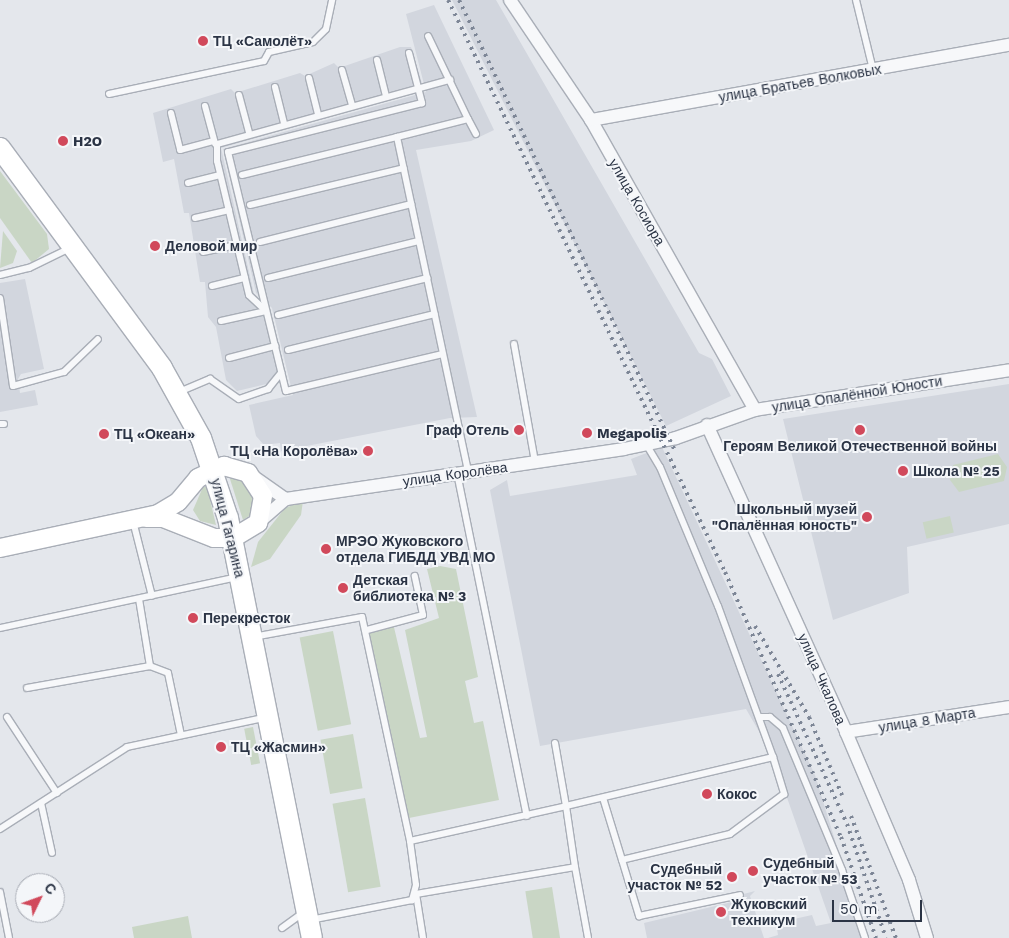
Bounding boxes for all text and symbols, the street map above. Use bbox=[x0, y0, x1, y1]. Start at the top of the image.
place label: ТЦ «Самолёт» bbox=[213, 33, 312, 49]
marker: ТЦ «Самолёт» bbox=[197, 35, 209, 47]
street label: улица Братьев Волковых bbox=[717, 60, 883, 106]
place label: H2O bbox=[73, 133, 102, 149]
marker: H2O bbox=[57, 135, 69, 147]
street label: улица Косиора bbox=[605, 156, 669, 248]
place label: Деловой мир bbox=[165, 238, 257, 254]
marker: Деловой мир bbox=[149, 240, 161, 252]
street label: улица Опалённой Юности bbox=[771, 372, 943, 416]
place label: Граф Отель bbox=[426, 422, 509, 438]
marker: Граф Отель bbox=[513, 424, 525, 436]
marker: Героям Великой Отечественной войны bbox=[854, 424, 866, 436]
place label: Megapolis bbox=[597, 425, 667, 441]
place label: ТЦ «Океан» bbox=[114, 426, 195, 442]
marker: Megapolis bbox=[581, 427, 593, 439]
marker: ТЦ «Океан» bbox=[98, 428, 110, 440]
place label: Героям Великой Отечественной войны bbox=[723, 438, 997, 454]
place label: ТЦ «На Королёва» bbox=[230, 443, 358, 459]
marker: ТЦ «На Королёва» bbox=[362, 445, 374, 457]
street label: улица Королёва bbox=[402, 458, 508, 490]
place label: Школа № 25 bbox=[913, 463, 1000, 479]
marker: Школа № 25 bbox=[897, 465, 909, 477]
street label: улица Гагарина bbox=[208, 477, 248, 579]
place label: Школьный музей "Опалённая юность" bbox=[712, 501, 857, 534]
marker: Школьный музей "Опалённая юность" bbox=[861, 511, 873, 523]
place label: МРЭО Жуковского отдела ГИБДД УВД МО bbox=[336, 533, 495, 566]
marker: МРЭО Жуковского отдела ГИБДД УВД МО bbox=[320, 543, 332, 555]
place label: Детская библиотека № 3 bbox=[353, 572, 466, 604]
marker: Детская библиотека № 3 bbox=[337, 582, 349, 594]
place label: Перекресток bbox=[203, 610, 290, 626]
marker: Перекресток bbox=[187, 612, 199, 624]
street label: улица Чкалова bbox=[794, 631, 850, 727]
street label: улица 8 Марта bbox=[877, 704, 977, 736]
place label: ТЦ «Жасмин» bbox=[231, 739, 326, 755]
marker: ТЦ «Жасмин» bbox=[215, 741, 227, 753]
place label: Кокос bbox=[717, 786, 757, 802]
marker: Кокос bbox=[701, 788, 713, 800]
place label: Судебный участок № 53 bbox=[763, 855, 857, 888]
place label: Судебный участок № 52 bbox=[627, 861, 722, 894]
marker: Судебный участок № 53 bbox=[747, 865, 759, 877]
marker: Судебный участок № 52 bbox=[726, 871, 738, 883]
north arrow bbox=[15, 873, 65, 923]
text: С bbox=[41, 880, 60, 898]
scale bar bbox=[834, 890, 924, 922]
place label: Жуковский техникум bbox=[731, 896, 807, 929]
text: 50 m bbox=[840, 900, 877, 918]
marker: Жуковский техникум bbox=[715, 906, 727, 918]

